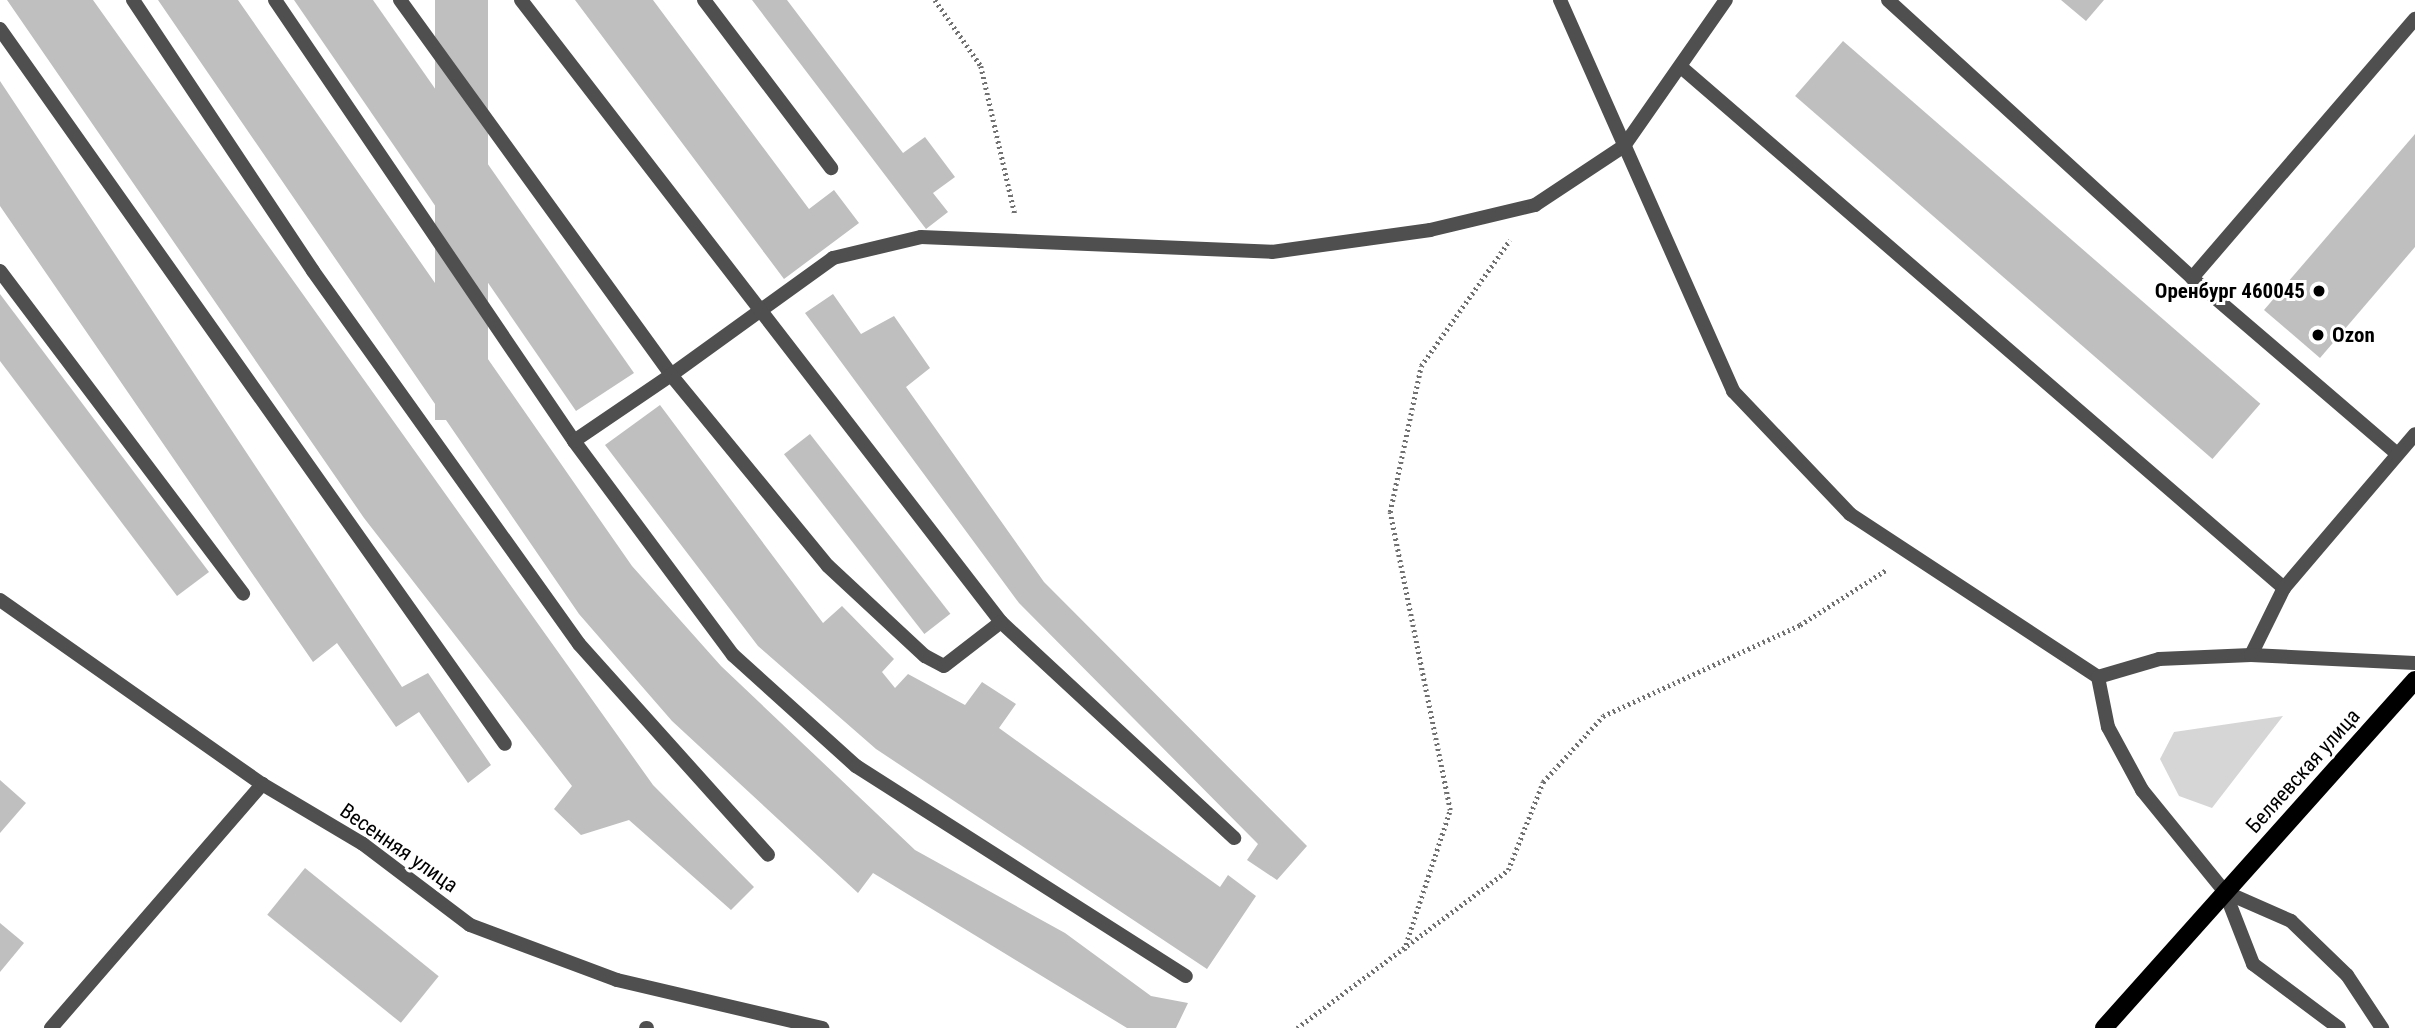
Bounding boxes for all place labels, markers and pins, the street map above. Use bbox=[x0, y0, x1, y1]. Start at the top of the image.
place label: Оренбург 460045 bbox=[2155, 278, 2305, 304]
marker: Оренбург 460045 bbox=[2311, 283, 2327, 299]
place label: Ozon bbox=[2332, 322, 2375, 348]
marker: Ozon bbox=[2310, 327, 2326, 343]

